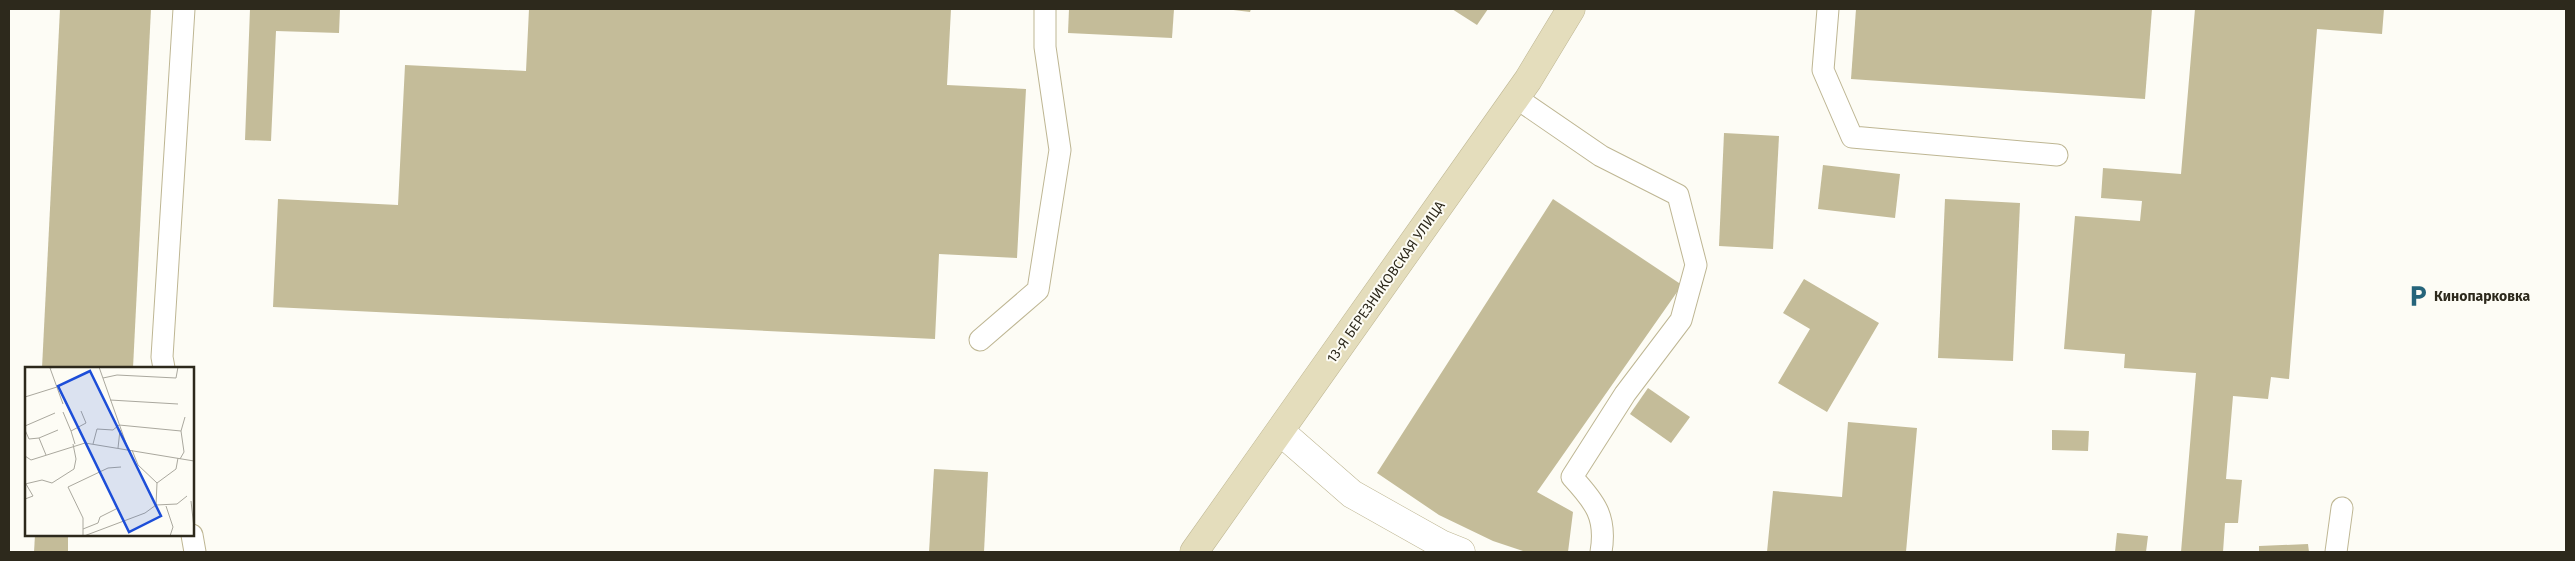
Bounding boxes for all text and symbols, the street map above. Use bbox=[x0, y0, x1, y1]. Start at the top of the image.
street label: 13-Я БЕРЕЗНИКОВСКАЯ УЛИЦА bbox=[1323, 198, 1449, 366]
parking icon: Кинопарковка bbox=[2405, 283, 2431, 309]
place label: Кинопарковка bbox=[2434, 288, 2530, 305]
inset map bbox=[25, 367, 194, 536]

